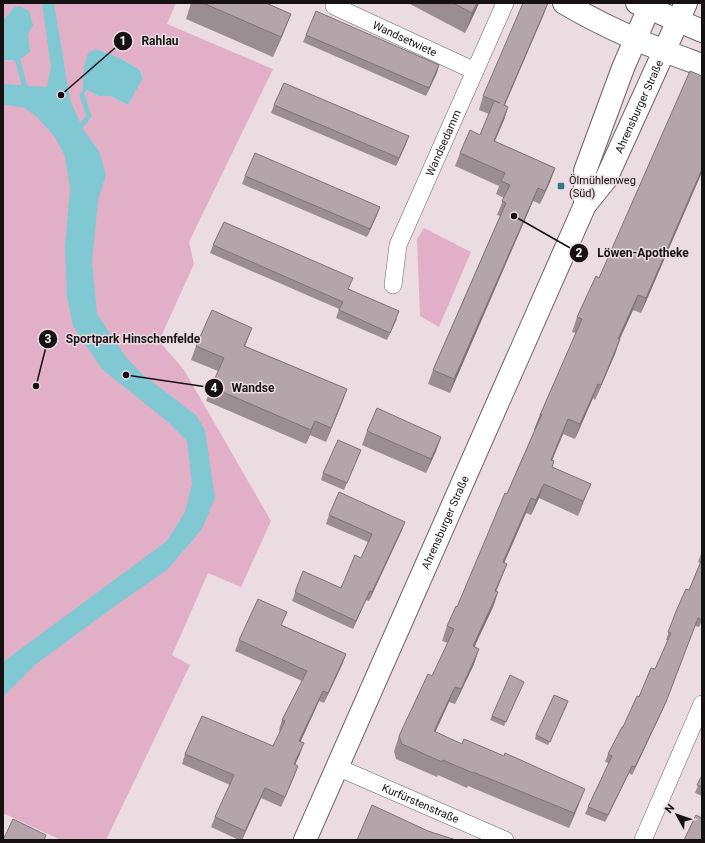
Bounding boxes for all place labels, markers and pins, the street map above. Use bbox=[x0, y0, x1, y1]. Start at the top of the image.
callout: Rahlau bbox=[113, 29, 187, 53]
place label: Ölmühlenweg (Süd) bbox=[569, 174, 636, 200]
marker: Ölmühlenweg (Süd) bbox=[556, 181, 566, 191]
callout: Löwen-Apotheke bbox=[569, 241, 696, 265]
callout: Sportpark Hinschenfelde bbox=[38, 327, 208, 351]
callout: Wandse bbox=[204, 376, 283, 400]

